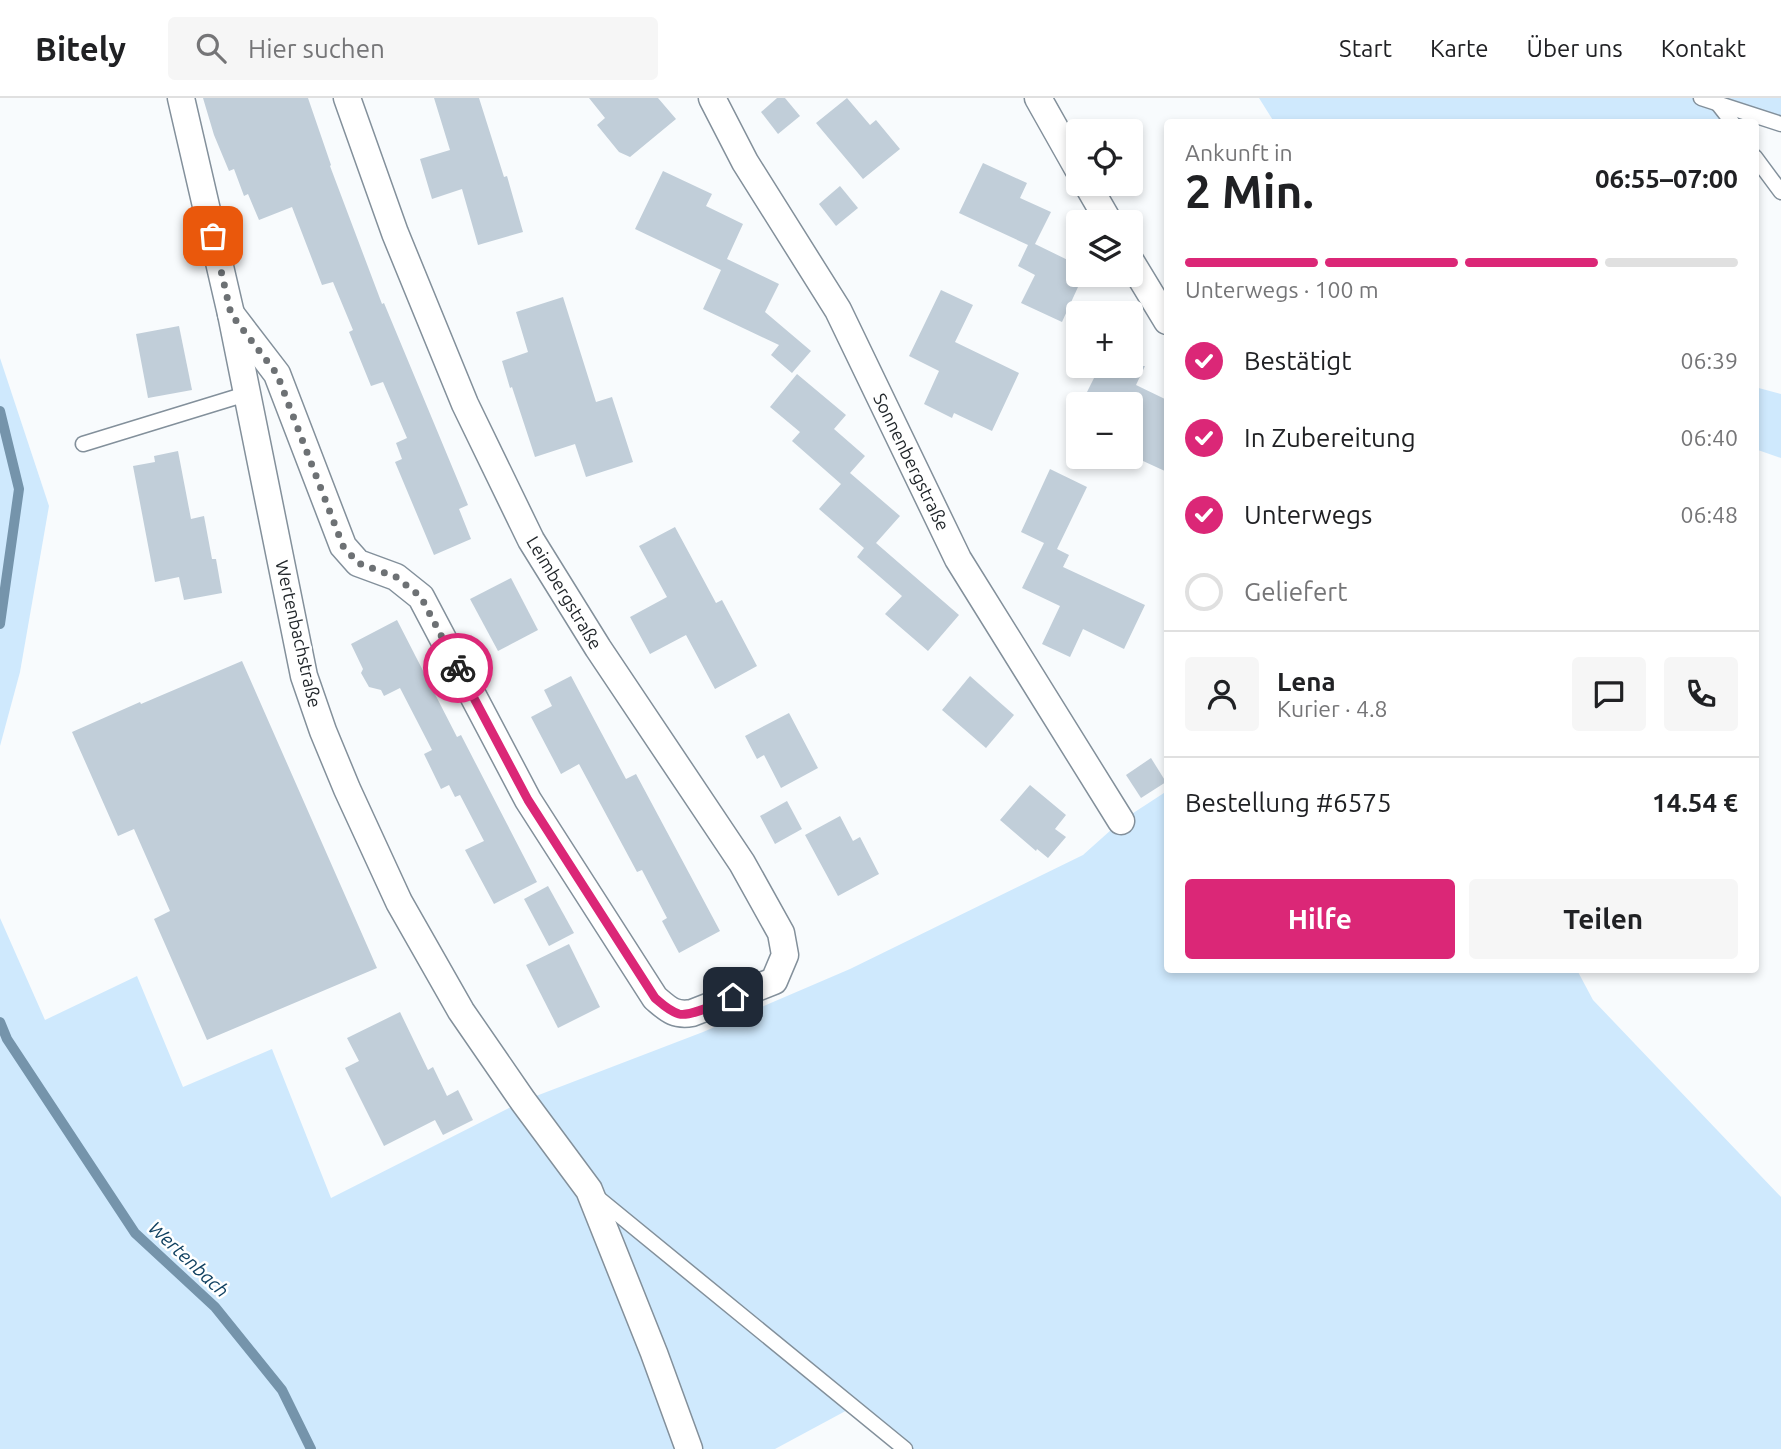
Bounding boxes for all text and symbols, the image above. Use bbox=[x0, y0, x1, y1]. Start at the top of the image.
search box bbox=[168, 17, 658, 80]
icon: search bbox=[192, 29, 230, 67]
text: Bitely bbox=[35, 30, 126, 67]
text: Hier suchen bbox=[248, 34, 385, 63]
text: Start bbox=[1339, 35, 1392, 62]
text: Karte bbox=[1430, 35, 1489, 62]
text: Über uns bbox=[1527, 35, 1623, 62]
text: Kontakt bbox=[1661, 35, 1746, 62]
map controls bbox=[1066, 119, 1143, 469]
button: locate bbox=[1066, 119, 1143, 196]
text: Ankunft in bbox=[1185, 140, 1293, 165]
text: 06:55–07:00 bbox=[1595, 164, 1738, 193]
text: 2 Min. bbox=[1185, 165, 1314, 217]
pin bbox=[183, 206, 243, 266]
button: layers bbox=[1066, 210, 1143, 287]
icon: bag bbox=[194, 217, 232, 255]
text: Unterwegs · 100 m bbox=[1185, 277, 1379, 302]
button: + bbox=[1066, 301, 1143, 378]
icon: check bbox=[1185, 342, 1223, 380]
text: Bestätigt bbox=[1244, 346, 1351, 375]
text: 06:39 bbox=[1680, 348, 1738, 373]
street label: Sonnenbergstraße bbox=[870, 390, 954, 533]
button: − bbox=[1066, 392, 1143, 469]
icon: check bbox=[1185, 419, 1223, 457]
text: In Zubereitung bbox=[1244, 423, 1416, 452]
text: 06:40 bbox=[1680, 425, 1738, 450]
icon: check bbox=[1185, 496, 1223, 534]
text: Unterwegs bbox=[1244, 500, 1372, 529]
text: 06:48 bbox=[1680, 502, 1738, 527]
street label: Leimbergstraße bbox=[523, 532, 606, 653]
street label: Wertenbachstraße bbox=[272, 558, 326, 709]
text: Geliefert bbox=[1244, 577, 1347, 606]
courier bbox=[423, 633, 493, 703]
icon: bike bbox=[439, 649, 477, 687]
button: person bbox=[1185, 657, 1259, 731]
button: chat bbox=[1572, 657, 1646, 731]
button: phone bbox=[1664, 657, 1738, 731]
text: Lena bbox=[1277, 667, 1336, 696]
text: Kurier · 4.8 bbox=[1277, 696, 1388, 721]
text: Bestellung #6575 bbox=[1185, 788, 1392, 817]
text: 14.54 € bbox=[1652, 788, 1738, 817]
button: Hilfe bbox=[1185, 879, 1455, 959]
button: Teilen bbox=[1469, 879, 1738, 959]
pin bbox=[703, 967, 763, 1027]
icon: home bbox=[714, 978, 752, 1016]
water label: Wertenbach bbox=[145, 1216, 233, 1302]

